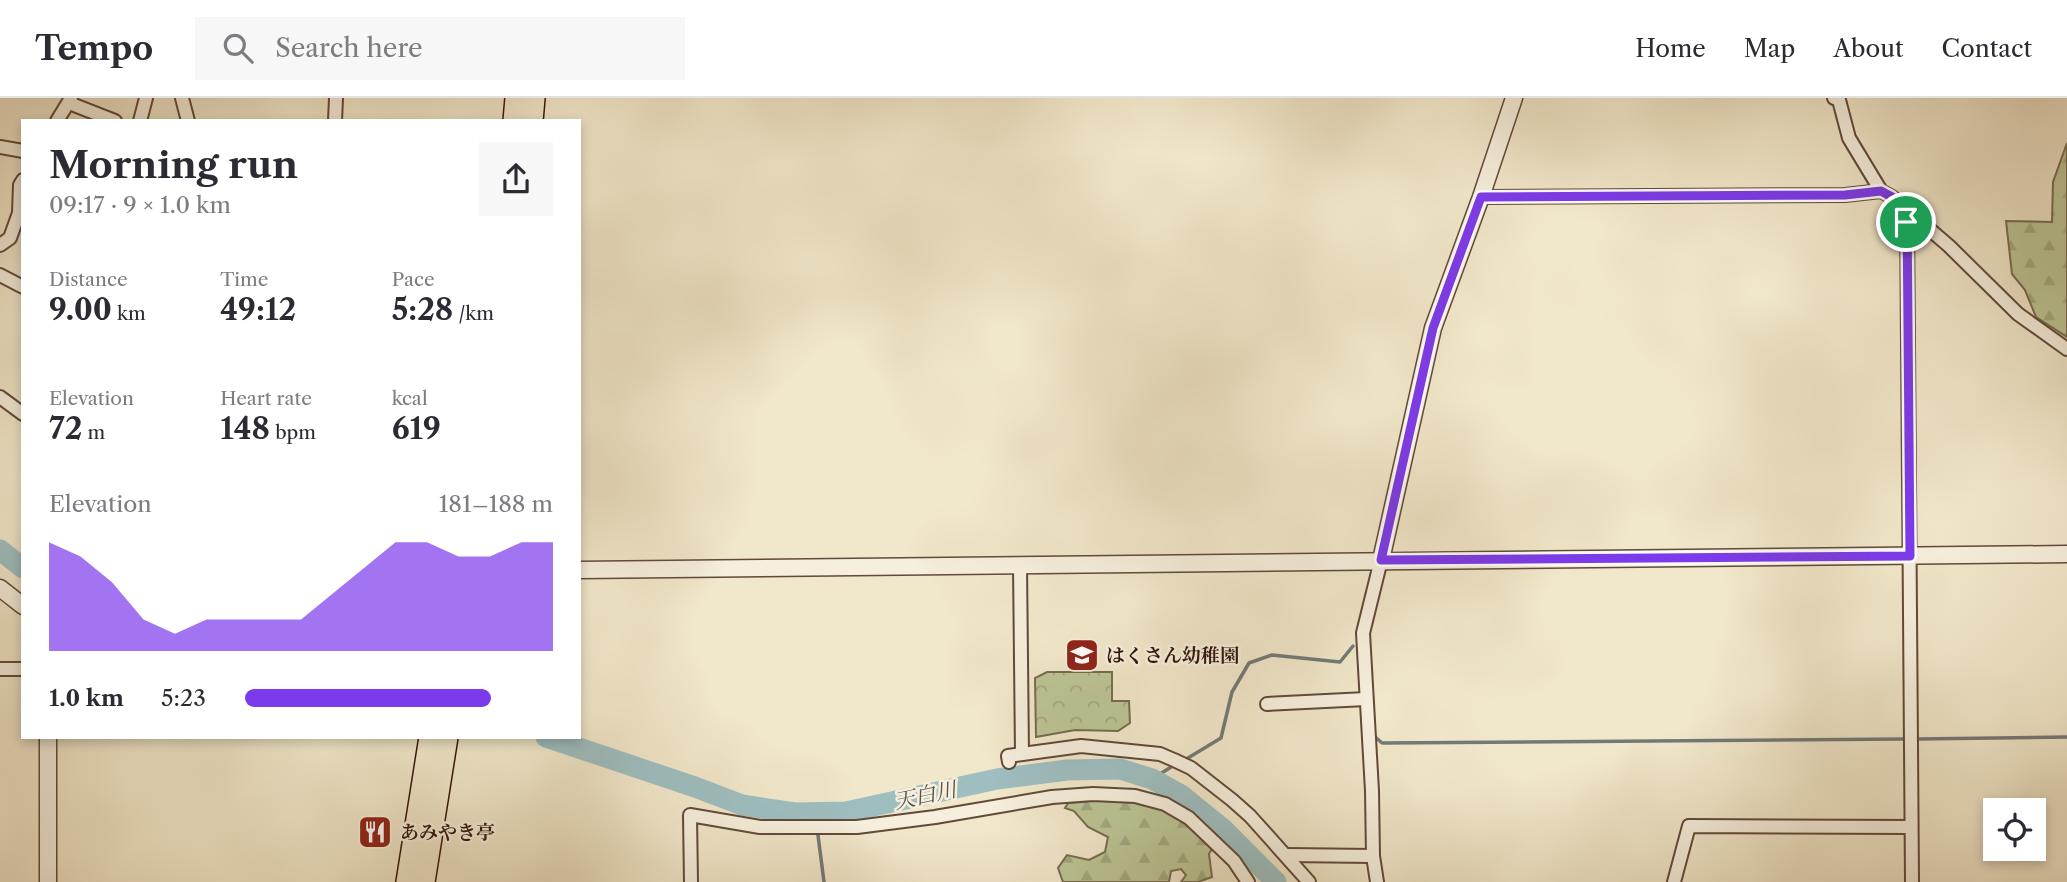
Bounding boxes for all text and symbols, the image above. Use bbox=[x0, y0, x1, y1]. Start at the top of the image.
search box bbox=[195, 17, 685, 80]
text: Tempo bbox=[35, 28, 153, 69]
icon: search bbox=[219, 29, 257, 67]
text: Search here bbox=[275, 32, 423, 64]
text: Home bbox=[1635, 34, 1706, 63]
text: Map bbox=[1744, 34, 1795, 63]
text: About bbox=[1833, 34, 1904, 63]
text: Contact bbox=[1942, 34, 2032, 63]
text: Morning run bbox=[49, 141, 298, 188]
button: share bbox=[479, 142, 553, 216]
text: 09:17 · 9 × 1.0 km bbox=[49, 191, 231, 219]
pin bbox=[1876, 192, 1936, 252]
icon: arrive bbox=[1887, 203, 1925, 241]
text: Distance bbox=[49, 268, 128, 291]
text: Time bbox=[220, 268, 268, 291]
text: Pace bbox=[392, 268, 435, 291]
text: 9.00 bbox=[49, 291, 112, 328]
text: 49:12 bbox=[220, 291, 296, 328]
text: 5:28 bbox=[392, 291, 453, 328]
text: km bbox=[112, 302, 146, 325]
text: /km bbox=[453, 302, 494, 325]
text: Elevation bbox=[49, 387, 134, 410]
text: Heart rate bbox=[220, 387, 312, 410]
text: kcal bbox=[392, 387, 428, 410]
text: 72 bbox=[49, 410, 82, 447]
text: 148 bbox=[220, 410, 270, 447]
text: 619 bbox=[392, 410, 441, 447]
text: m bbox=[82, 421, 105, 444]
text: bpm bbox=[270, 421, 316, 444]
text: Elevation bbox=[49, 490, 152, 518]
text: 181–188 m bbox=[439, 490, 553, 518]
school or university icon: はくさん幼稚園 bbox=[1063, 636, 1101, 674]
place label: はくさん幼稚園 bbox=[1106, 644, 1239, 667]
text: 1.0 km bbox=[49, 684, 124, 712]
text: 5:23 bbox=[161, 684, 206, 712]
water label: 天白川 bbox=[892, 776, 960, 814]
map controls bbox=[1983, 798, 2046, 861]
button: locate bbox=[1983, 798, 2046, 861]
restaurant icon: あみやき亭 bbox=[356, 813, 394, 851]
place label: あみやき亭 bbox=[400, 821, 495, 844]

